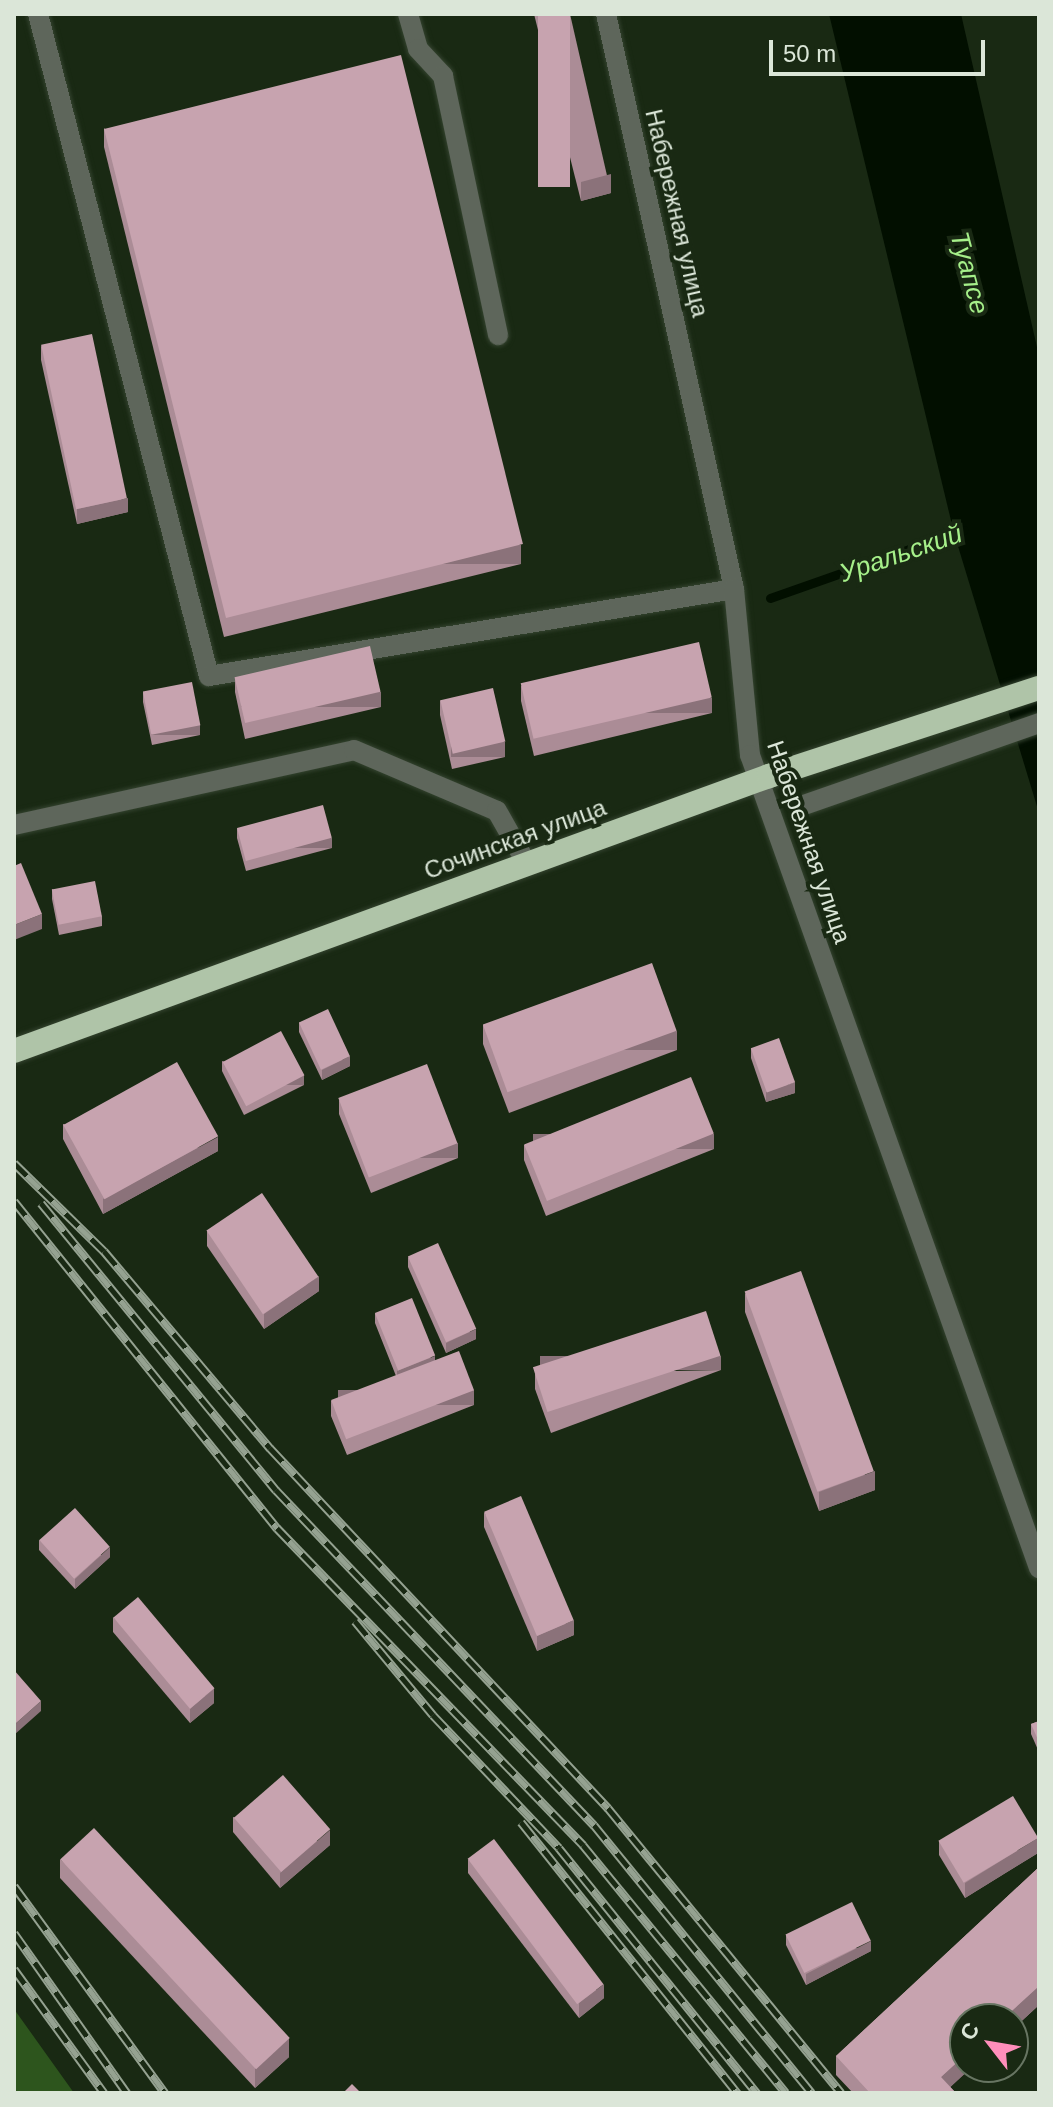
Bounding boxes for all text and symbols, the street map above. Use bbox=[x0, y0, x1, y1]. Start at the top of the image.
scale bar bbox=[773, 24, 989, 74]
text: 50 m bbox=[783, 40, 836, 67]
street label: Набережная улица bbox=[639, 106, 715, 320]
water label: Туапсе bbox=[943, 228, 995, 318]
water label: Уральский bbox=[836, 518, 966, 590]
street label: Набережная улица bbox=[761, 737, 857, 947]
street label: Сочинская улица bbox=[420, 793, 610, 885]
north arrow bbox=[949, 2003, 1029, 2083]
text: С bbox=[955, 2018, 985, 2045]

